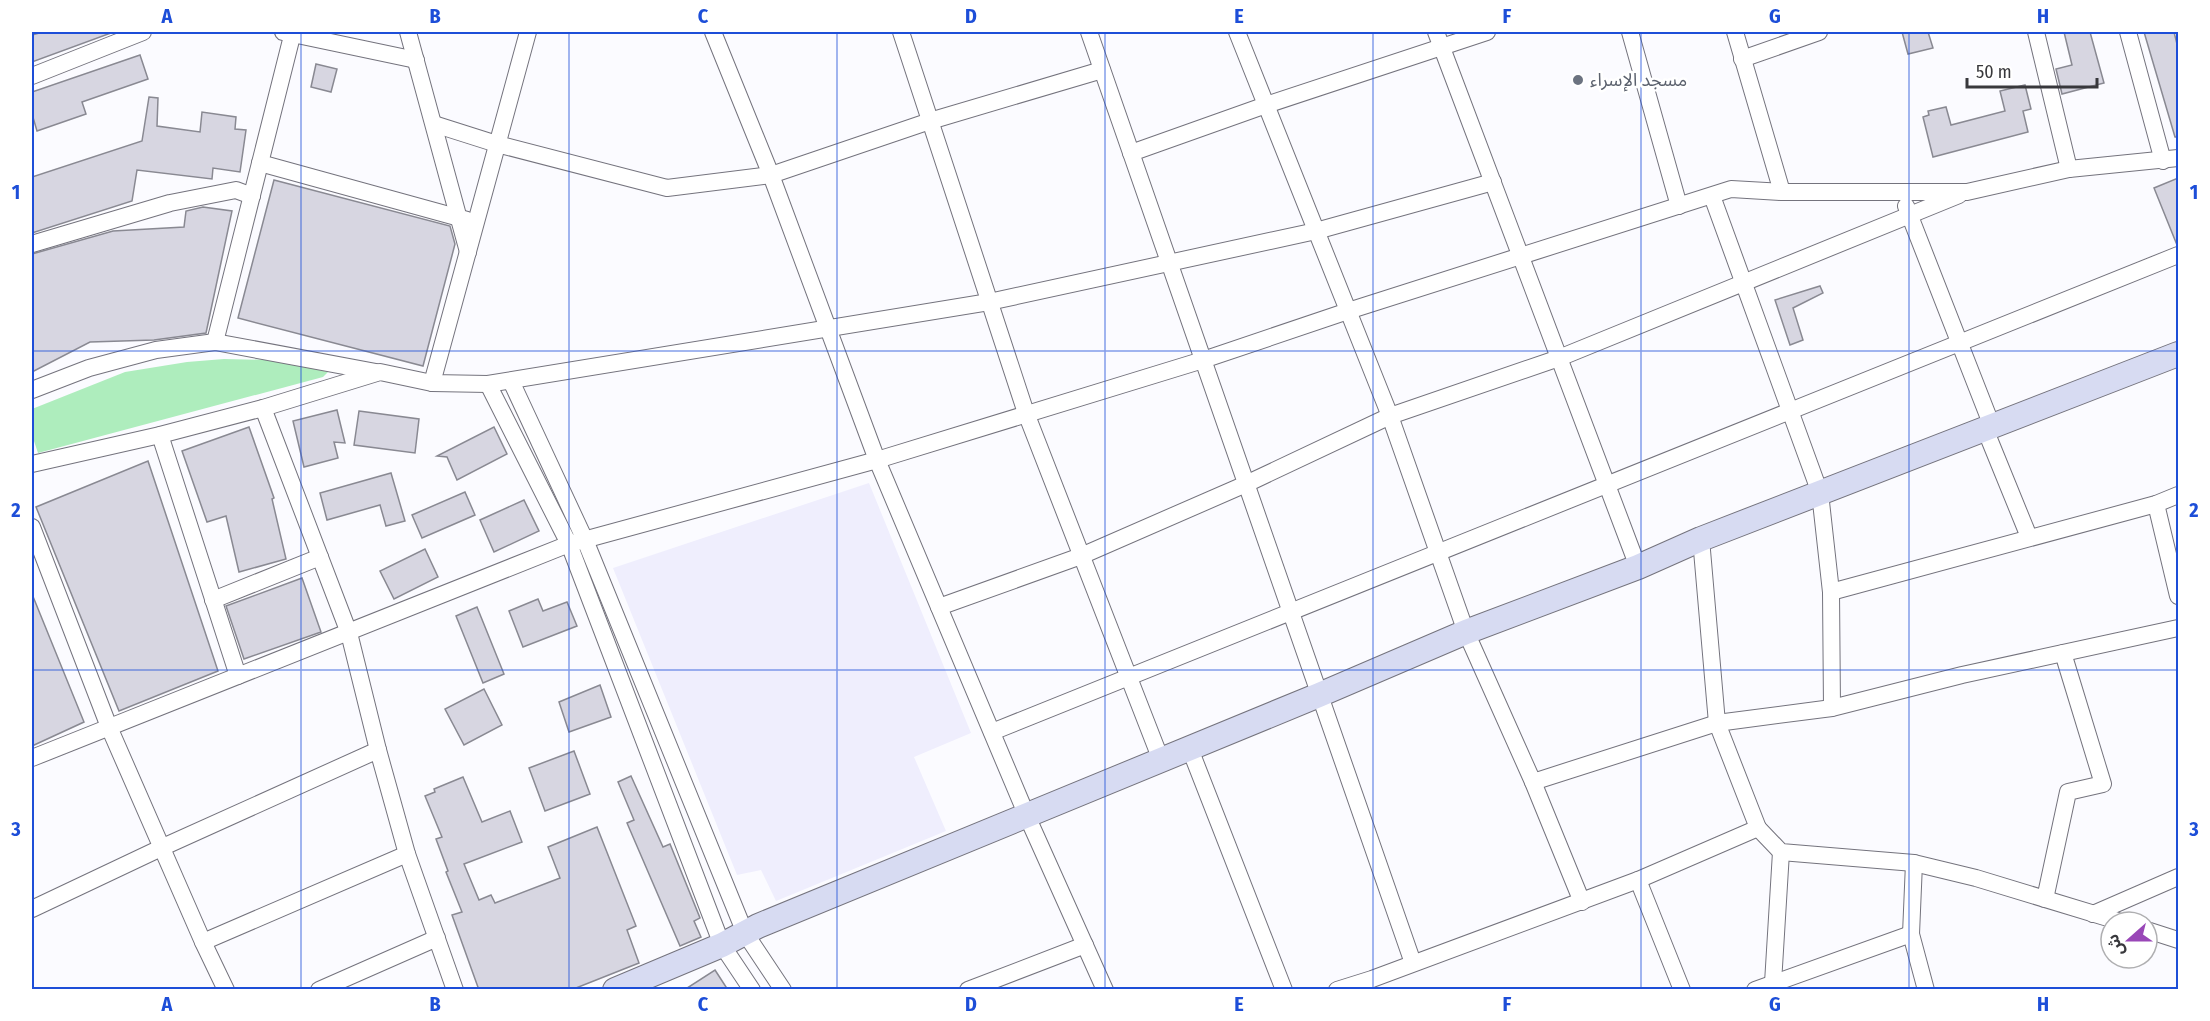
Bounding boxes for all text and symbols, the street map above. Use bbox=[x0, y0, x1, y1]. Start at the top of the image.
text: A bbox=[161, 4, 174, 28]
text: B bbox=[429, 4, 441, 28]
text: C bbox=[698, 4, 709, 28]
text: D bbox=[965, 4, 977, 28]
text: E bbox=[1234, 4, 1244, 28]
text: F bbox=[1503, 4, 1512, 28]
text: G bbox=[1769, 4, 1781, 28]
text: H bbox=[2037, 4, 2049, 28]
scale bar bbox=[1967, 51, 2098, 89]
text: 50 m bbox=[1976, 61, 2012, 83]
place label: مسجد الإسراء bbox=[1590, 69, 1687, 92]
marker: مسجد الإسراء bbox=[1571, 73, 1585, 87]
text: 1 bbox=[12, 180, 20, 204]
text: 1 bbox=[2190, 180, 2198, 204]
text: 2 bbox=[10, 498, 21, 522]
text: 2 bbox=[2188, 498, 2199, 522]
text: 3 bbox=[10, 817, 21, 841]
text: 3 bbox=[2188, 817, 2199, 841]
north arrow bbox=[2099, 910, 2159, 970]
text: ش bbox=[2103, 931, 2128, 959]
text: A bbox=[161, 992, 174, 1016]
text: B bbox=[429, 992, 441, 1016]
text: C bbox=[698, 992, 709, 1016]
text: D bbox=[965, 992, 977, 1016]
text: E bbox=[1234, 992, 1244, 1016]
text: F bbox=[1503, 992, 1512, 1016]
text: G bbox=[1769, 992, 1781, 1016]
text: H bbox=[2037, 992, 2049, 1016]

